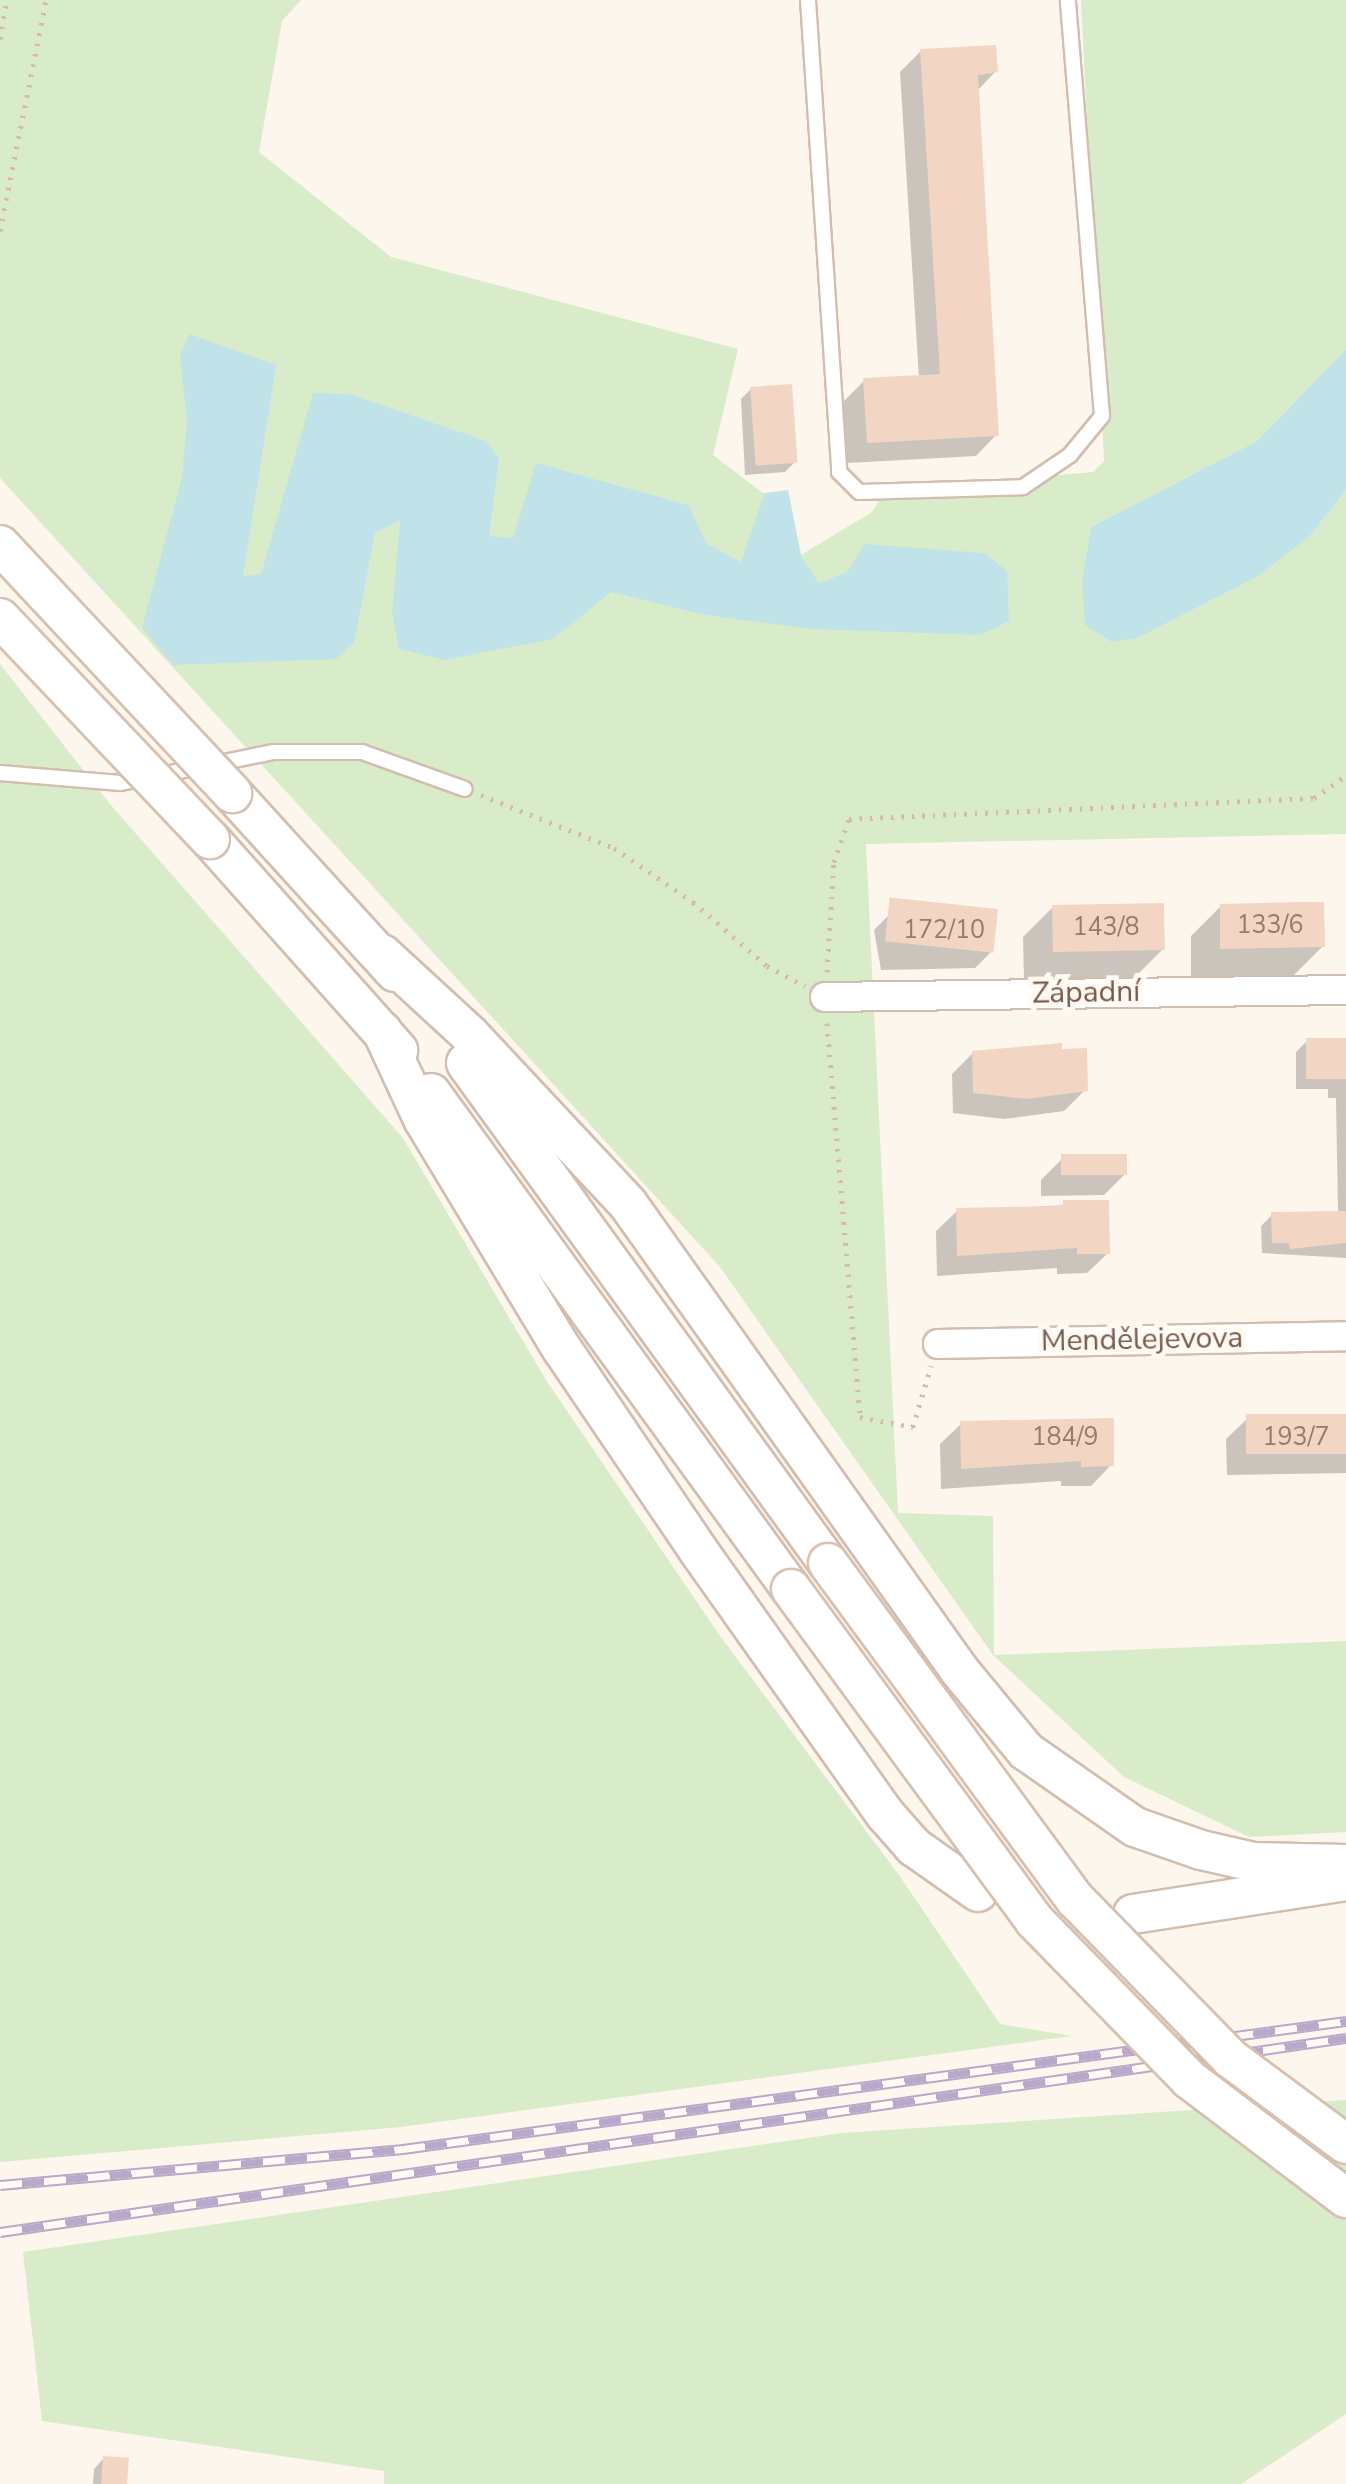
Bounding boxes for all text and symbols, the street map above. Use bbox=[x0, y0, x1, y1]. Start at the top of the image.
house number: 133/6 bbox=[1236, 910, 1304, 940]
house number: 143/8 bbox=[1072, 912, 1140, 942]
house number: 172/10 bbox=[903, 915, 985, 945]
street label: Západní bbox=[1032, 974, 1140, 1012]
street label: Mendělejevova bbox=[1041, 1320, 1243, 1360]
house number: 184/9 bbox=[1031, 1422, 1099, 1452]
house number: 193/7 bbox=[1262, 1422, 1330, 1452]

